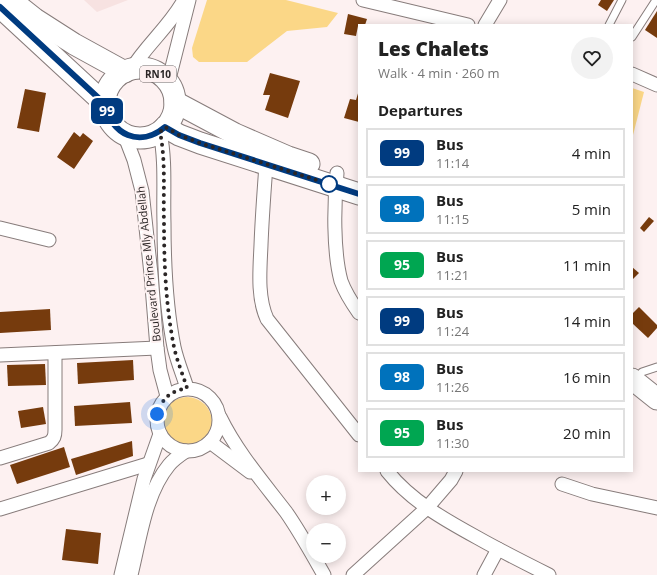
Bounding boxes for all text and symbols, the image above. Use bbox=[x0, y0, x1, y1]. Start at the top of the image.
text: Les Chalets bbox=[378, 36, 489, 62]
button: heart bbox=[571, 37, 613, 79]
text: Walk · 4 min · 260 m bbox=[378, 64, 500, 82]
road number: RN10 bbox=[140, 66, 176, 82]
line badge: 99 bbox=[89, 98, 125, 124]
text: Departures bbox=[378, 100, 463, 120]
text: 99 bbox=[99, 101, 115, 120]
text: Bus bbox=[436, 134, 463, 154]
text: 99 bbox=[394, 143, 410, 162]
text: 4 min bbox=[572, 143, 611, 163]
text: 11:14 bbox=[436, 154, 469, 172]
unlabelled marker bbox=[320, 175, 338, 193]
street label: Boulevard Prince Mly Abdellah bbox=[132, 186, 164, 342]
text: Bus bbox=[436, 190, 463, 210]
text: 98 bbox=[394, 199, 410, 218]
text: 5 min bbox=[572, 199, 611, 219]
text: 11:15 bbox=[436, 210, 469, 228]
text: Bus bbox=[436, 246, 463, 266]
text: 95 bbox=[394, 255, 410, 274]
text: 11 min bbox=[563, 255, 611, 275]
text: 11:21 bbox=[436, 266, 469, 284]
text: Bus bbox=[436, 302, 463, 322]
text: 99 bbox=[394, 311, 410, 330]
text: 14 min bbox=[563, 311, 611, 331]
text: 11:24 bbox=[436, 322, 469, 340]
text: Bus bbox=[436, 358, 463, 378]
text: 98 bbox=[394, 367, 410, 386]
text: 16 min bbox=[563, 367, 611, 387]
text: 11:26 bbox=[436, 378, 469, 396]
your location bbox=[147, 404, 167, 424]
text: Bus bbox=[436, 414, 463, 434]
text: 95 bbox=[394, 423, 410, 442]
text: 20 min bbox=[563, 423, 611, 443]
text: 11:30 bbox=[436, 434, 469, 452]
map controls bbox=[306, 475, 346, 563]
button: + bbox=[306, 475, 346, 515]
button: − bbox=[306, 523, 346, 563]

